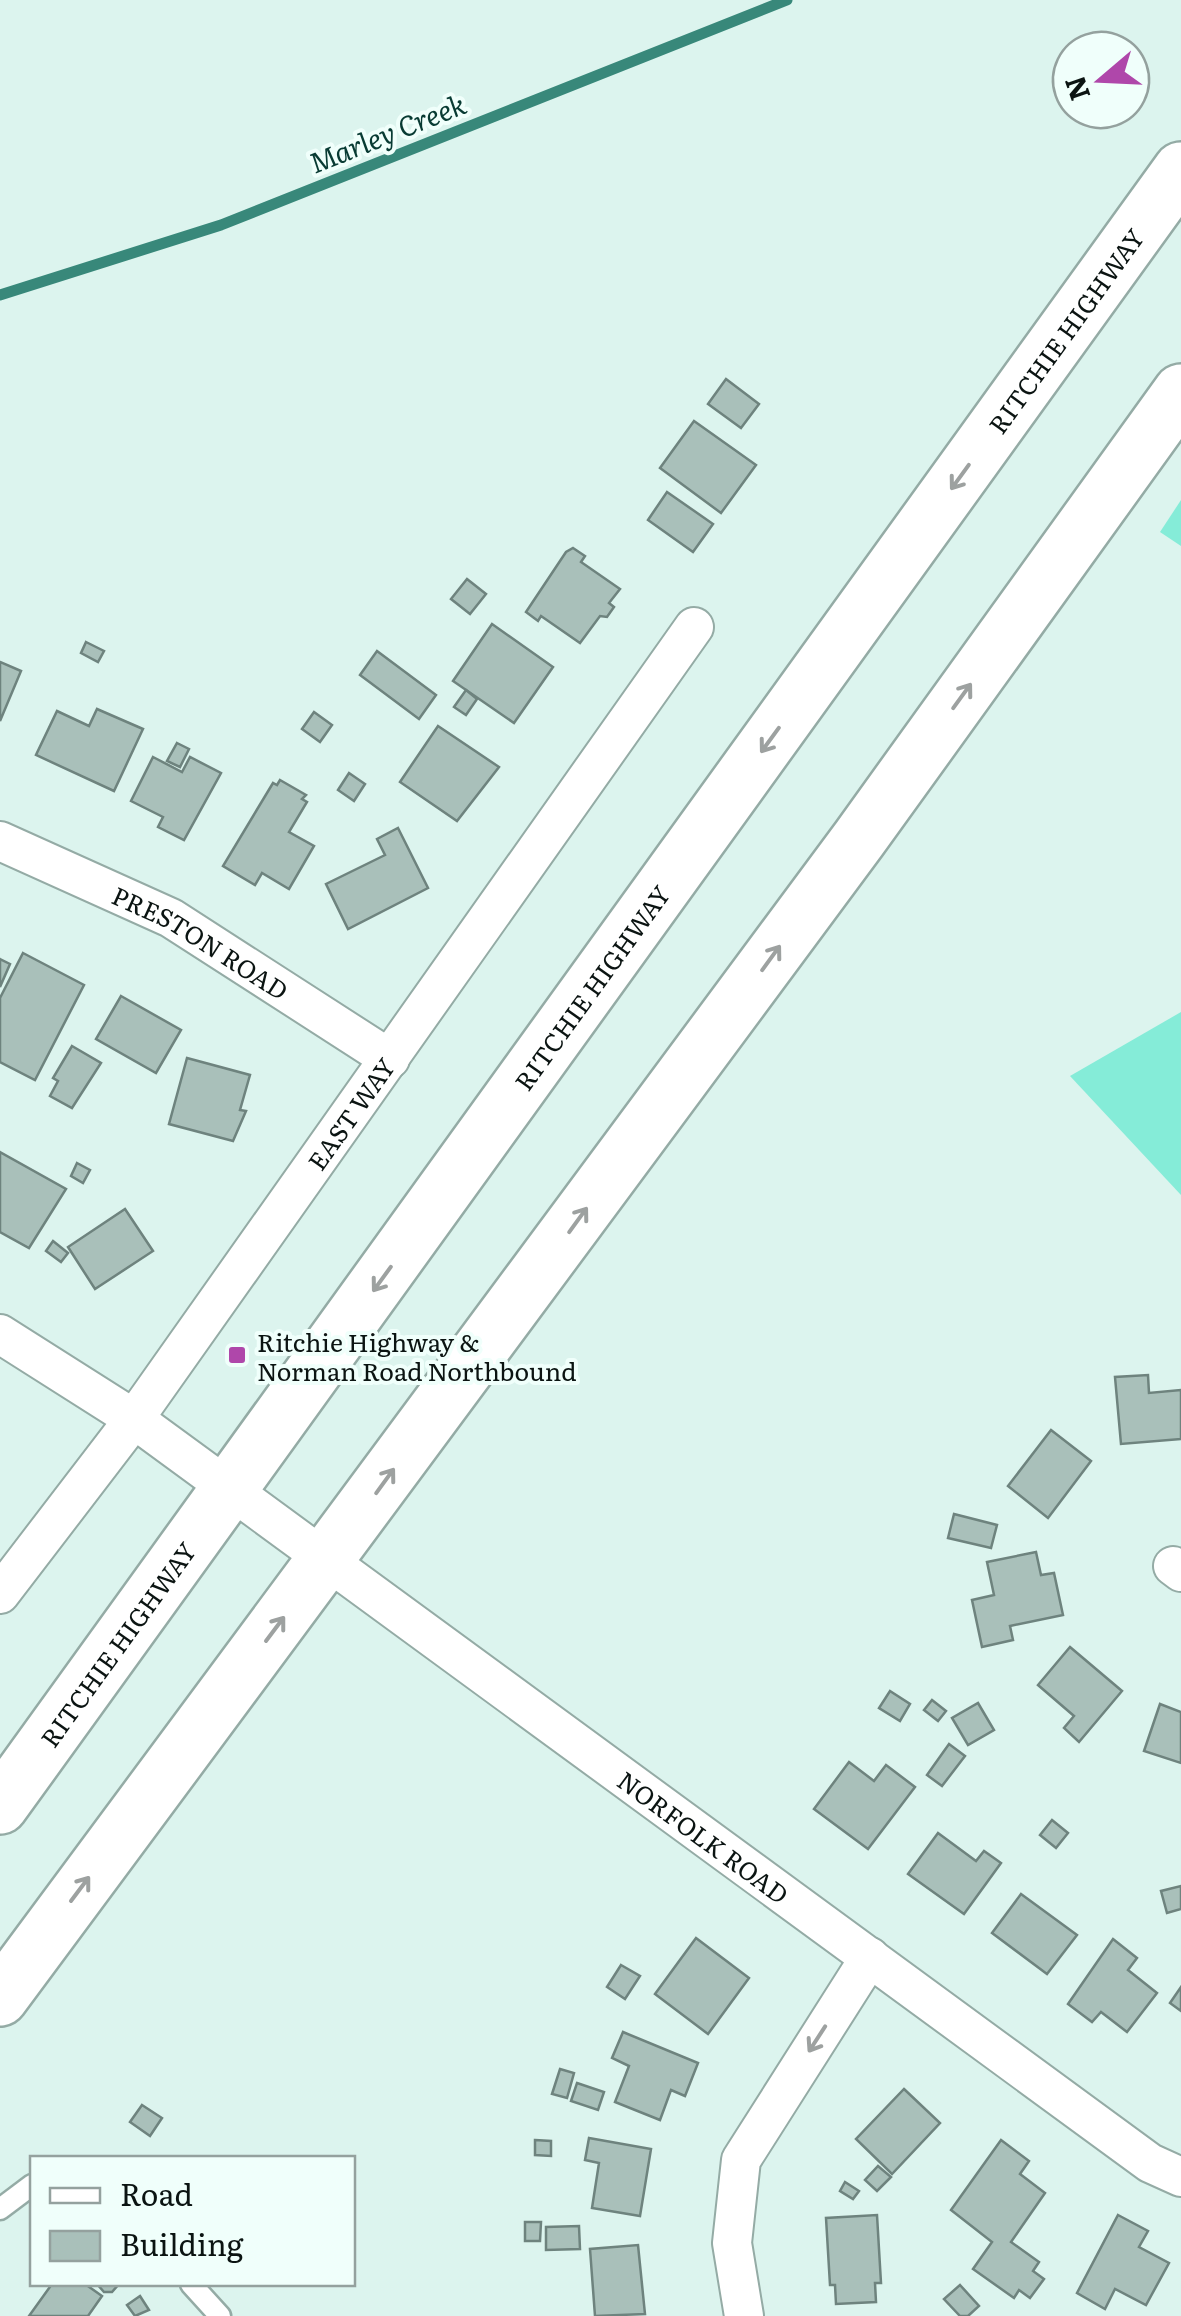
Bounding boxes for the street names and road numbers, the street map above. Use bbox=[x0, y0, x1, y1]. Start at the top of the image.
street label: RITCHIE HIGHWAY bbox=[978, 220, 1152, 441]
street label: PRESTON ROAD bbox=[107, 876, 296, 1008]
street label: RITCHIE HIGHWAY bbox=[504, 877, 678, 1097]
street label: EAST WAY bbox=[298, 1049, 403, 1177]
street label: RITCHIE HIGHWAY bbox=[30, 1533, 204, 1754]
street label: NORFOLK ROAD bbox=[611, 1761, 797, 1912]

